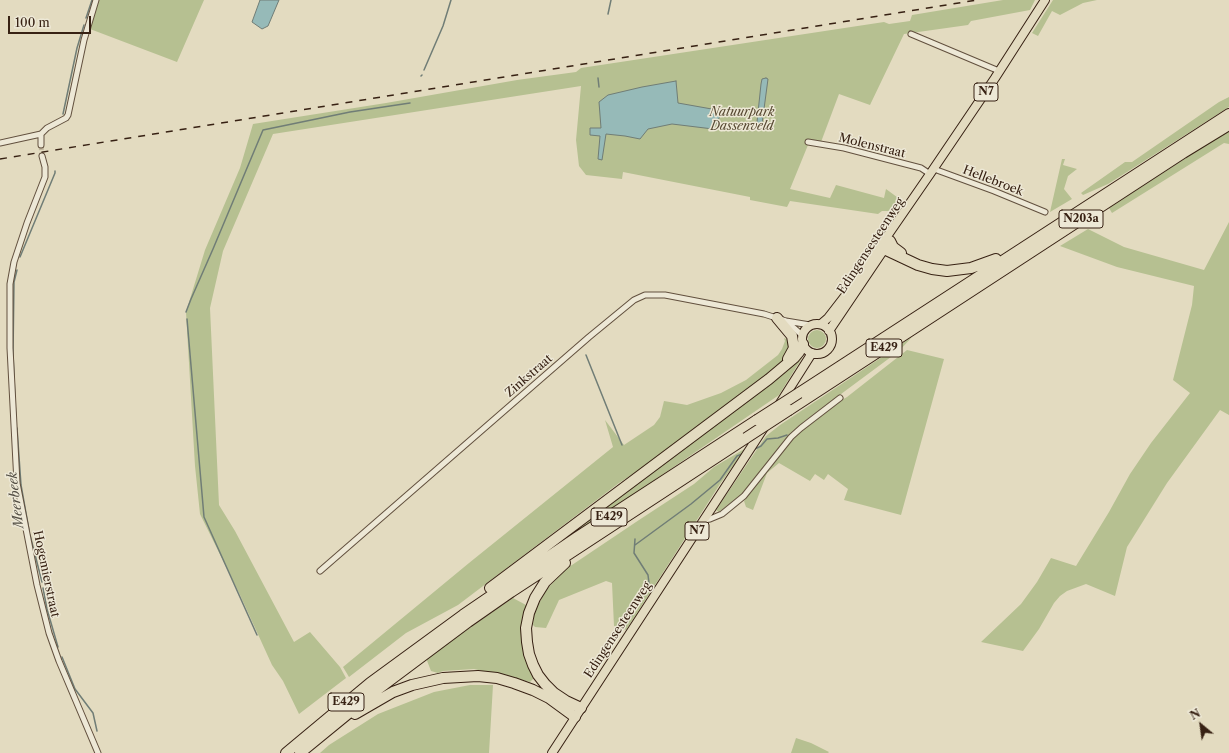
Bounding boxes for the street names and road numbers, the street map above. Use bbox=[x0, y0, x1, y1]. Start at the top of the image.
road number: N7 bbox=[974, 83, 998, 101]
street label: Molenstraat bbox=[837, 131, 907, 161]
street label: Hellebroek bbox=[961, 163, 1025, 199]
street label: Edingensesteenweg bbox=[834, 195, 908, 297]
road number: N203a bbox=[1059, 210, 1103, 228]
road number: E429 bbox=[866, 339, 902, 357]
street label: Zinkstraat bbox=[503, 352, 555, 400]
road number: E429 bbox=[591, 508, 627, 526]
road number: N7 bbox=[685, 522, 709, 540]
street label: Hogemierstraat bbox=[30, 529, 62, 619]
street label: Edingensesteenweg bbox=[581, 579, 655, 681]
road number: E429 bbox=[328, 693, 364, 711]

